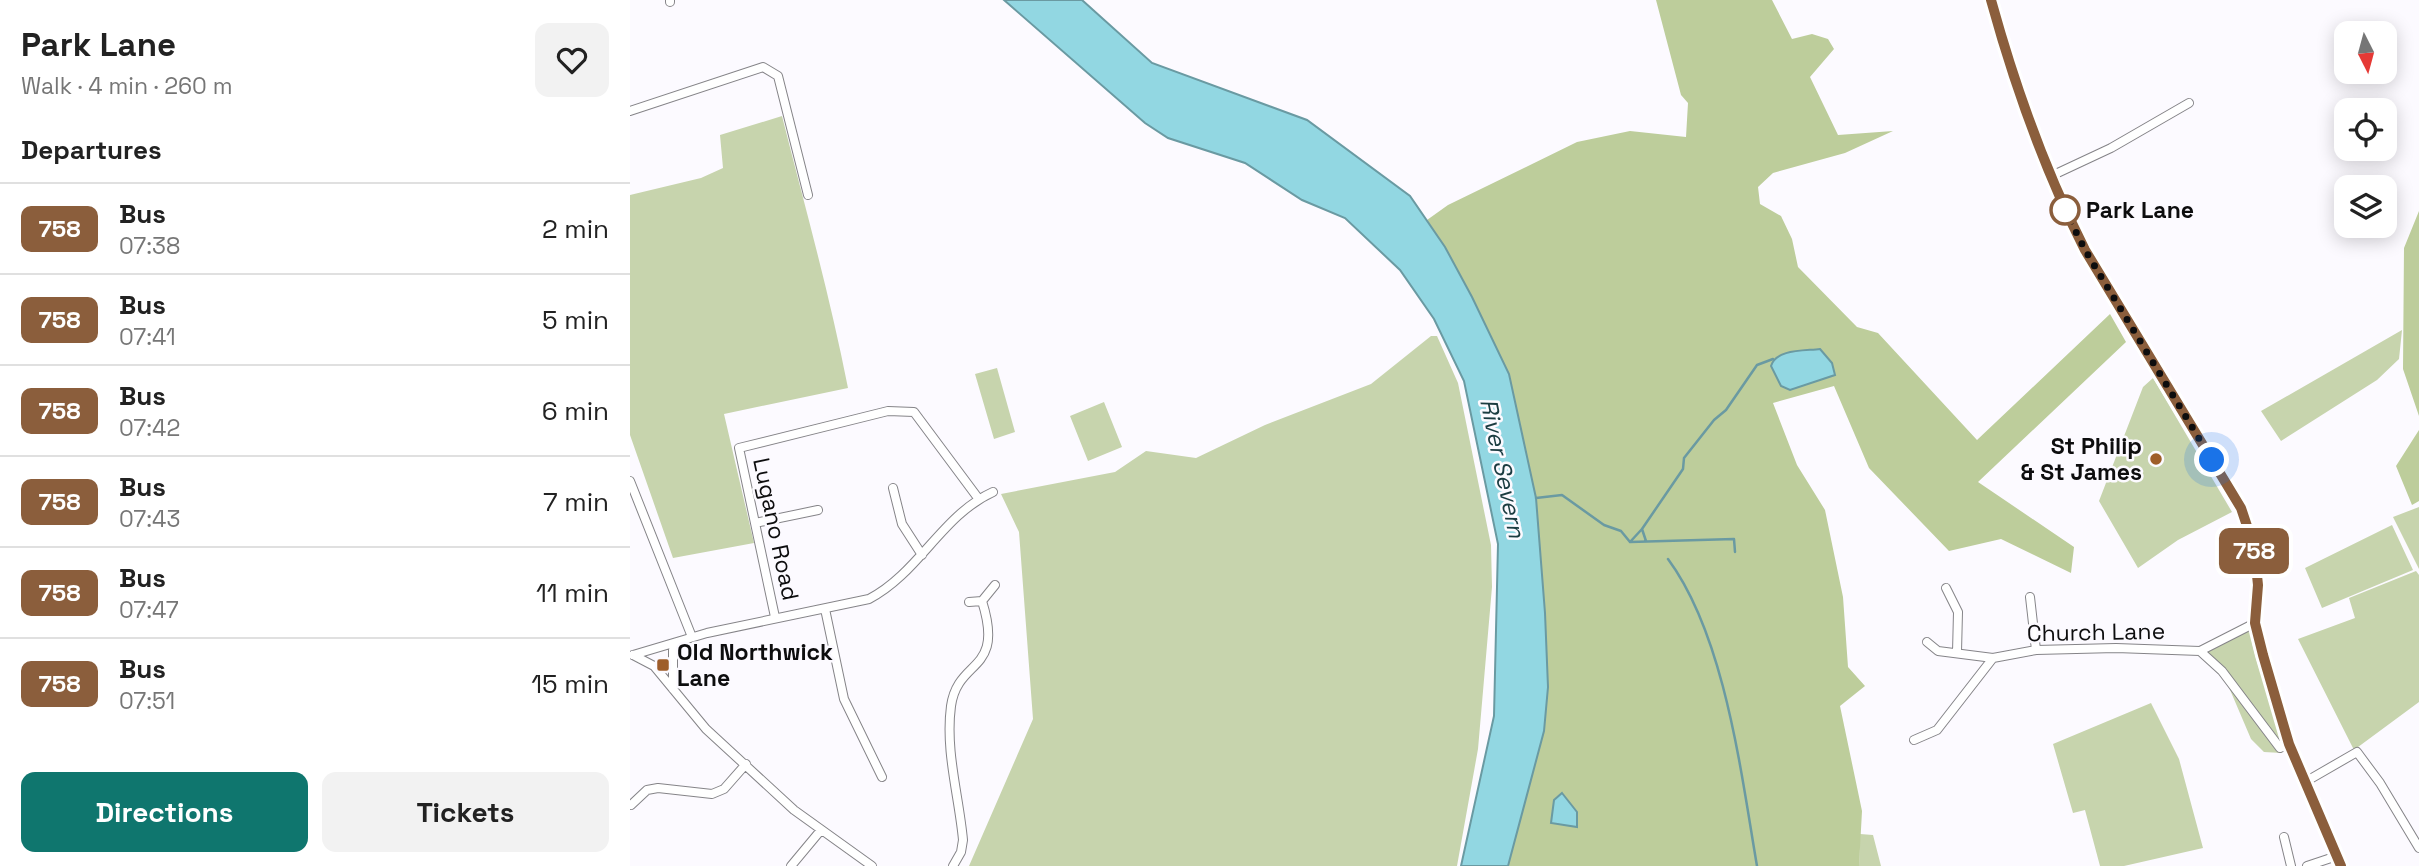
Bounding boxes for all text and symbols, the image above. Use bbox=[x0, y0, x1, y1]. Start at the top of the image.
north arrow bbox=[2334, 21, 2398, 84]
map controls bbox=[2334, 21, 2397, 238]
button: heart bbox=[535, 23, 609, 97]
text: Park Lane bbox=[21, 24, 176, 66]
text: Walk · 4 min · 260 m bbox=[21, 71, 233, 101]
button: locate bbox=[2334, 98, 2397, 161]
text: Departures bbox=[21, 133, 162, 167]
button: layers bbox=[2334, 175, 2397, 238]
marker: Park Lane bbox=[2050, 195, 2080, 225]
place label: Park Lane bbox=[2086, 195, 2194, 225]
text: Bus bbox=[119, 197, 166, 231]
text: 2 min bbox=[542, 212, 609, 246]
text: 758 bbox=[38, 213, 81, 244]
text: 07:38 bbox=[119, 231, 180, 261]
text: Bus bbox=[119, 288, 166, 322]
text: 5 min bbox=[542, 303, 609, 337]
text: 758 bbox=[38, 304, 81, 335]
text: 07:41 bbox=[119, 322, 176, 352]
text: Bus bbox=[119, 379, 166, 413]
text: 6 min bbox=[542, 394, 609, 428]
text: 758 bbox=[38, 395, 81, 426]
water label: River Severn bbox=[1473, 395, 1533, 542]
text: 07:42 bbox=[119, 413, 180, 443]
place label: St Philip & St James bbox=[2021, 431, 2142, 487]
your location bbox=[2194, 442, 2229, 477]
marker: St Philip & St James bbox=[2148, 451, 2164, 467]
street label: Lugano Road bbox=[746, 455, 806, 603]
text: Bus bbox=[119, 470, 166, 504]
text: 7 min bbox=[543, 485, 609, 519]
text: 758 bbox=[38, 486, 81, 517]
text: 07:43 bbox=[119, 504, 180, 534]
line badge: 758 bbox=[2214, 528, 2294, 574]
text: 758 bbox=[2233, 535, 2275, 566]
text: Bus bbox=[119, 561, 166, 595]
text: 11 min bbox=[536, 576, 609, 610]
text: 758 bbox=[38, 577, 81, 608]
text: 07:47 bbox=[119, 595, 179, 625]
street label: Church Lane bbox=[2027, 616, 2165, 648]
place label: Old Northwick Lane bbox=[677, 637, 833, 693]
text: Bus bbox=[119, 652, 166, 686]
marker: Old Northwick Lane bbox=[655, 657, 671, 673]
text: 15 min bbox=[531, 667, 609, 701]
text: 758 bbox=[38, 668, 81, 699]
text: 07:51 bbox=[119, 686, 175, 716]
button: Directions bbox=[21, 772, 308, 852]
button: Tickets bbox=[322, 772, 609, 852]

